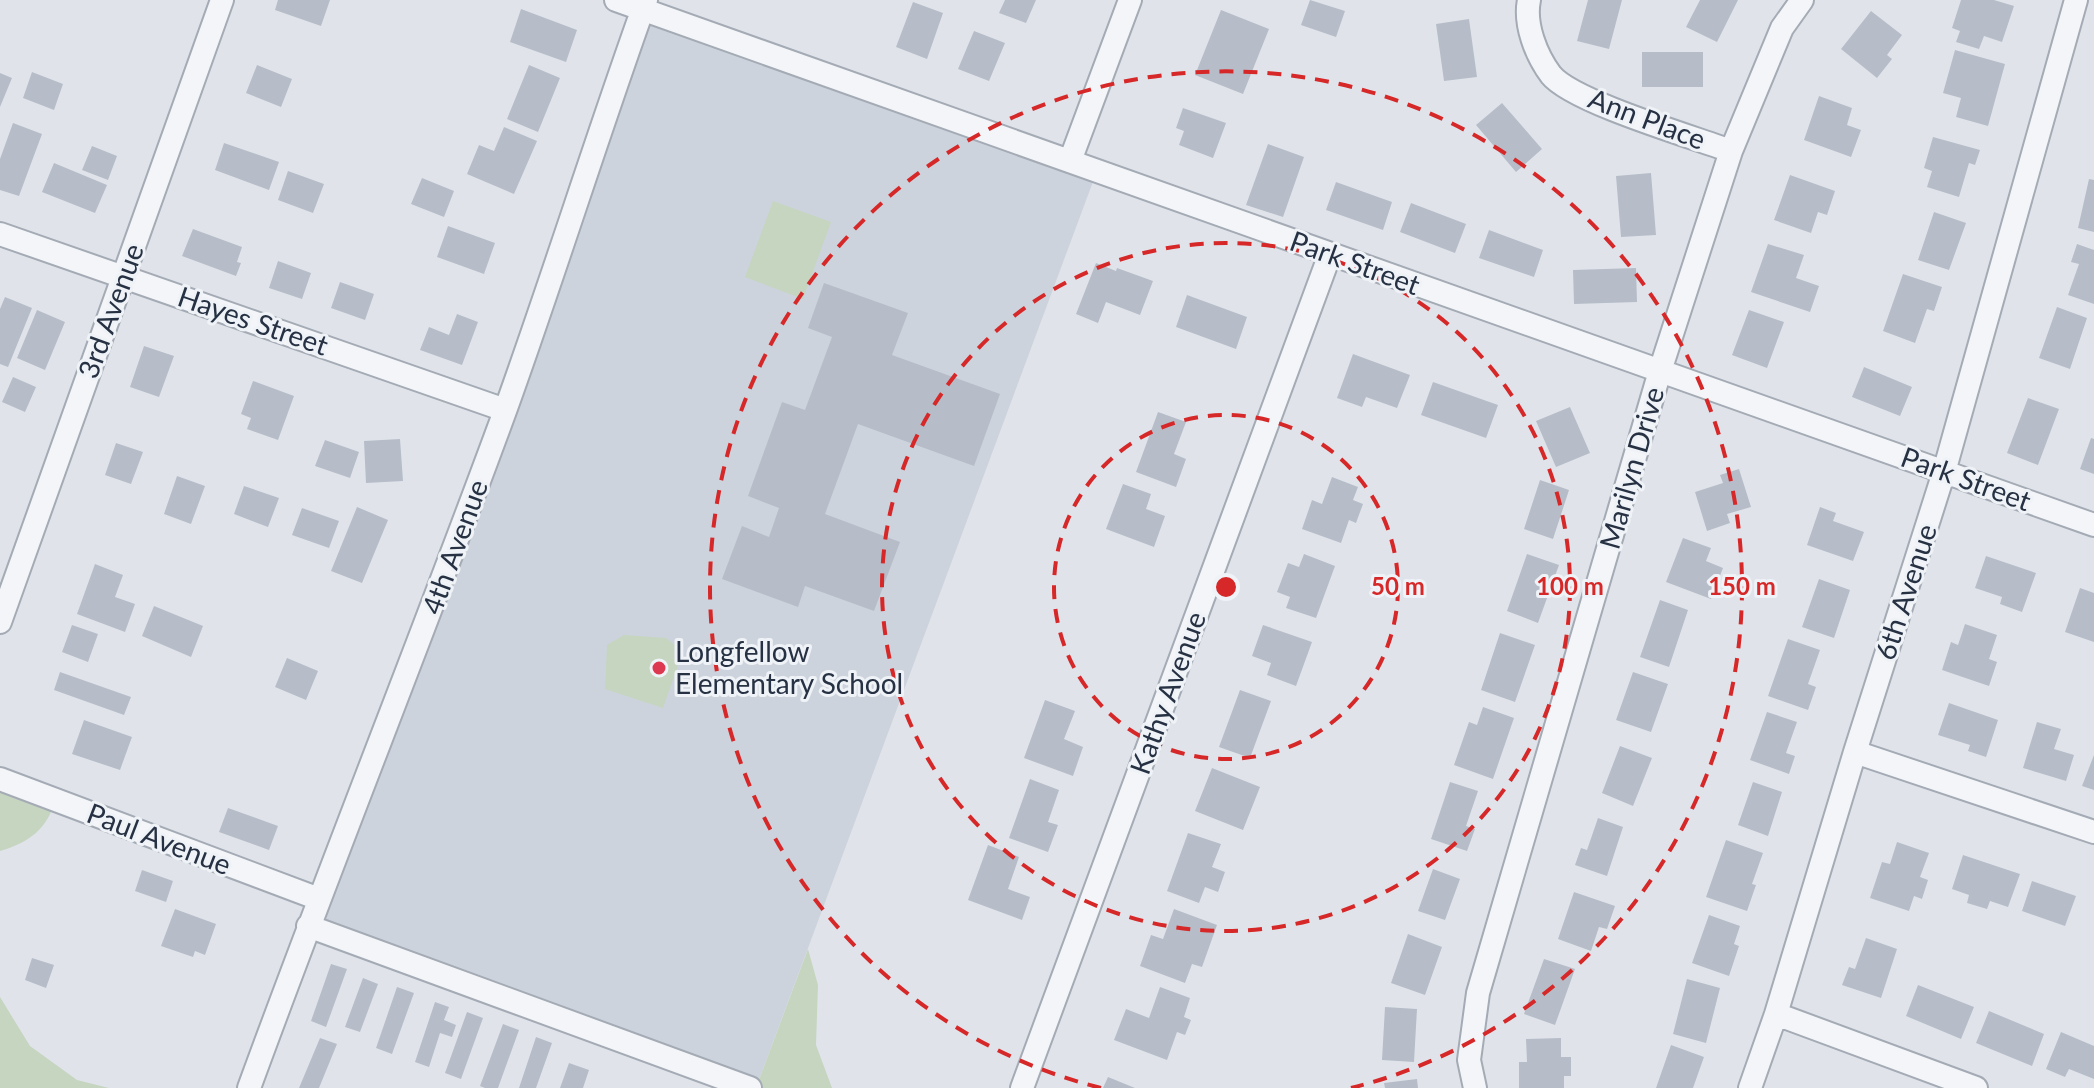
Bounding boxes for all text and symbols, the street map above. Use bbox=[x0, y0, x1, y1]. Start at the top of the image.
street label: Ann Place bbox=[1584, 80, 1711, 156]
street label: Park Street bbox=[1286, 223, 1425, 301]
street label: 3rd Avenue bbox=[70, 239, 150, 382]
street label: Hayes Street bbox=[174, 279, 333, 362]
street label: Marilyn Drive bbox=[1592, 383, 1670, 553]
street label: Park Street bbox=[1897, 439, 2036, 517]
street label: 4th Avenue bbox=[414, 475, 494, 619]
street label: 6th Avenue bbox=[1867, 519, 1943, 664]
text: 50 m bbox=[1371, 571, 1425, 600]
text: 100 m bbox=[1536, 571, 1604, 600]
text: 150 m bbox=[1708, 571, 1776, 600]
centre of rings bbox=[1212, 573, 1240, 601]
street label: Kathy Avenue bbox=[1122, 607, 1212, 778]
place label: Longfellow Elementary School bbox=[675, 634, 903, 700]
marker: Longfellow Elementary School bbox=[650, 659, 668, 677]
street label: Paul Avenue bbox=[83, 795, 236, 881]

